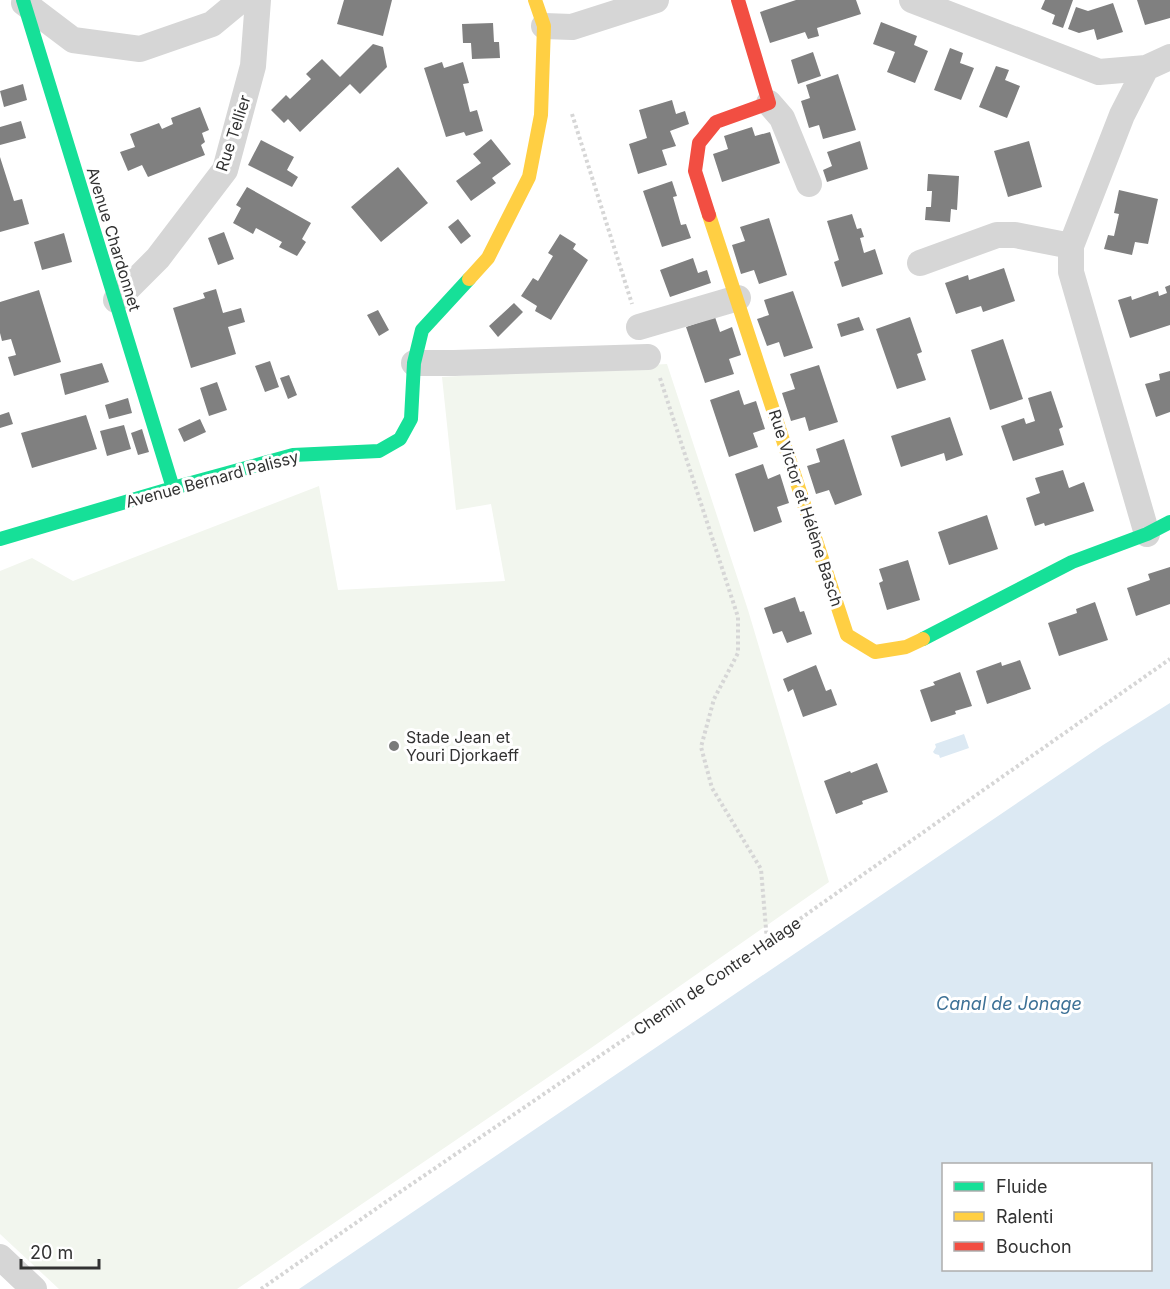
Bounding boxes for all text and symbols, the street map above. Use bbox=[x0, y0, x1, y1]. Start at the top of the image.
street label: Rue Tellier bbox=[211, 92, 255, 174]
street label: Avenue Chardonnet bbox=[83, 165, 145, 313]
street label: Rue Victor et Hélène Basch bbox=[765, 407, 847, 609]
street label: Avenue Bernard Palissy bbox=[123, 446, 301, 512]
place label: Stade Jean et Youri Djorkaeff bbox=[406, 727, 519, 765]
marker: Stade Jean et Youri Djorkaeff bbox=[387, 739, 401, 753]
street label: Chemin de Contre-Halage bbox=[630, 913, 804, 1039]
water label: Canal de Jonage bbox=[936, 993, 1082, 1014]
legend bbox=[942, 1163, 1152, 1271]
text: Fluide bbox=[996, 1176, 1048, 1197]
text: Ralenti bbox=[996, 1206, 1053, 1227]
scale bar bbox=[21, 1232, 99, 1270]
text: Bouchon bbox=[996, 1236, 1072, 1257]
text: 20 m bbox=[30, 1242, 73, 1263]

